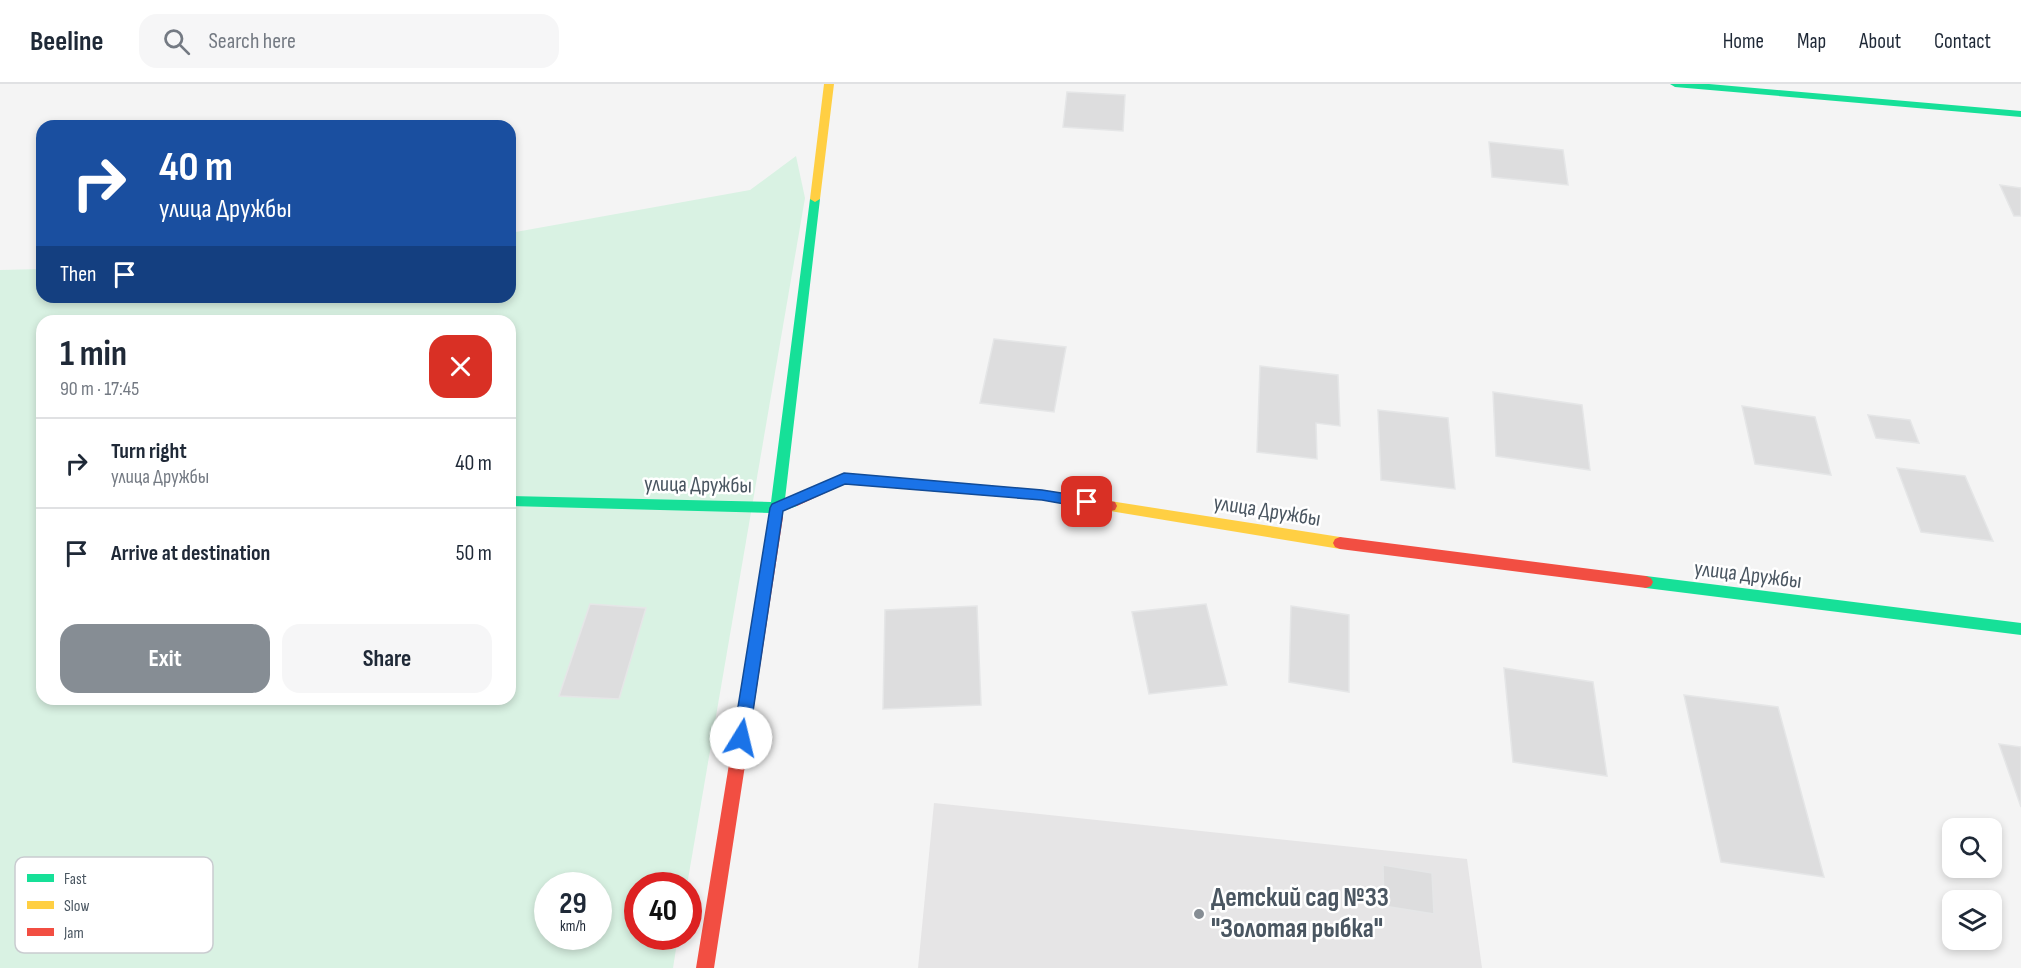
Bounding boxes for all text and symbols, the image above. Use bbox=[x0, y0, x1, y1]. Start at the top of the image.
search box bbox=[139, 14, 559, 68]
text: Beeline bbox=[30, 25, 103, 58]
icon: search bbox=[160, 25, 193, 58]
text: Search here bbox=[208, 28, 296, 55]
text: Home bbox=[1723, 29, 1764, 54]
text: Map bbox=[1797, 29, 1826, 54]
text: About bbox=[1859, 29, 1901, 54]
text: Contact bbox=[1934, 29, 1991, 54]
text: 40 m bbox=[159, 142, 233, 193]
icon: right bbox=[60, 144, 138, 222]
text: улица Дружбы bbox=[159, 193, 292, 225]
icon: arrive bbox=[108, 258, 141, 291]
text: Then bbox=[60, 261, 96, 288]
text: 1 min bbox=[60, 333, 127, 376]
button: close bbox=[429, 335, 492, 398]
text: 90 m · 17:45 bbox=[60, 377, 139, 401]
text: Turn right bbox=[111, 438, 187, 465]
icon: right bbox=[60, 447, 93, 480]
text: 40 m bbox=[455, 450, 492, 477]
text: улица Дружбы bbox=[111, 465, 209, 489]
street label: улица Дружбы bbox=[644, 471, 752, 499]
pin bbox=[1061, 476, 1112, 527]
icon: arrive bbox=[1070, 485, 1103, 518]
street label: улица Дружбы bbox=[1212, 489, 1322, 533]
icon: arrive bbox=[60, 537, 93, 570]
text: Arrive at destination bbox=[111, 540, 270, 567]
text: 50 m bbox=[456, 540, 492, 567]
street label: улица Дружбы bbox=[1693, 555, 1803, 595]
button: Exit bbox=[60, 624, 270, 693]
button: Share bbox=[282, 624, 492, 693]
position arrow bbox=[709, 706, 773, 770]
map controls bbox=[1942, 818, 2002, 950]
button: search bbox=[1942, 818, 2002, 878]
legend bbox=[15, 857, 213, 953]
text: Fast bbox=[64, 870, 87, 889]
speed limit sign: 40 bbox=[624, 872, 702, 950]
place label: Детский сад №33 "Золотая рыбка" bbox=[1211, 882, 1389, 945]
text: 29 bbox=[559, 886, 587, 922]
button: layers bbox=[1942, 890, 2002, 950]
text: Slow bbox=[64, 897, 89, 916]
marker: Детский сад №33 "Золотая рыбка" bbox=[1192, 907, 1206, 921]
text: km/h bbox=[560, 917, 586, 936]
text: Jam bbox=[63, 924, 84, 943]

